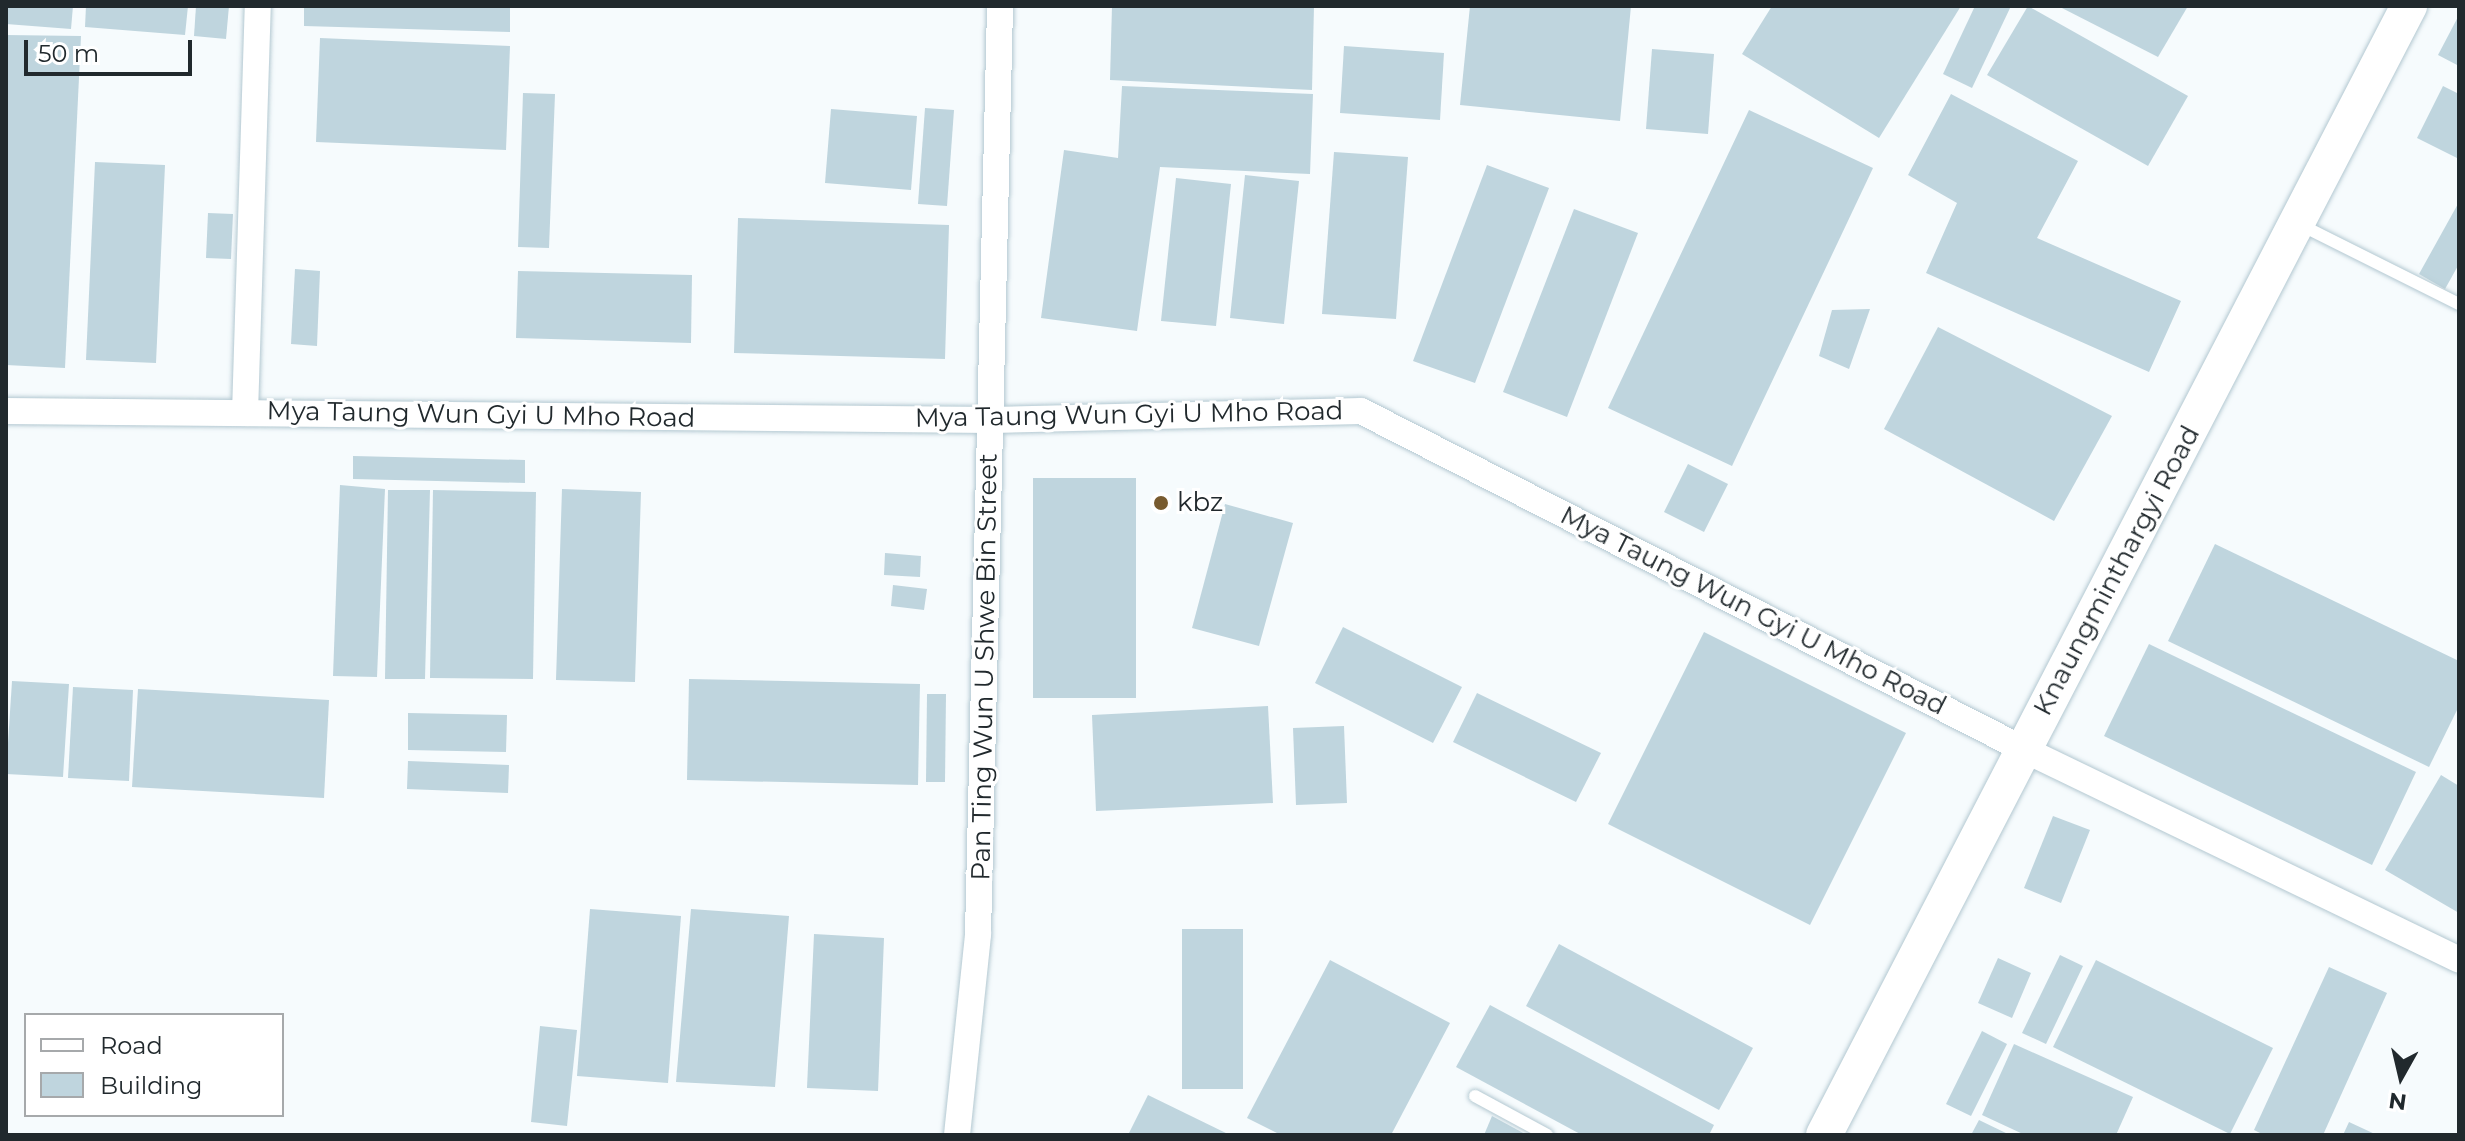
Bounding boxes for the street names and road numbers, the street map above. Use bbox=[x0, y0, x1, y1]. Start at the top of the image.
street label: Mya Taung Wun Gyi U Mho Road bbox=[266, 396, 696, 434]
street label: Mya Taung Wun Gyi U Mho Road bbox=[914, 396, 1344, 434]
street label: Knaungminthargyi Road bbox=[2027, 421, 2207, 721]
street label: Pan Ting Wun U Shwe Bin Street bbox=[966, 453, 1004, 881]
street label: Mya Taung Wun Gyi U Mho Road bbox=[1555, 500, 1951, 722]

